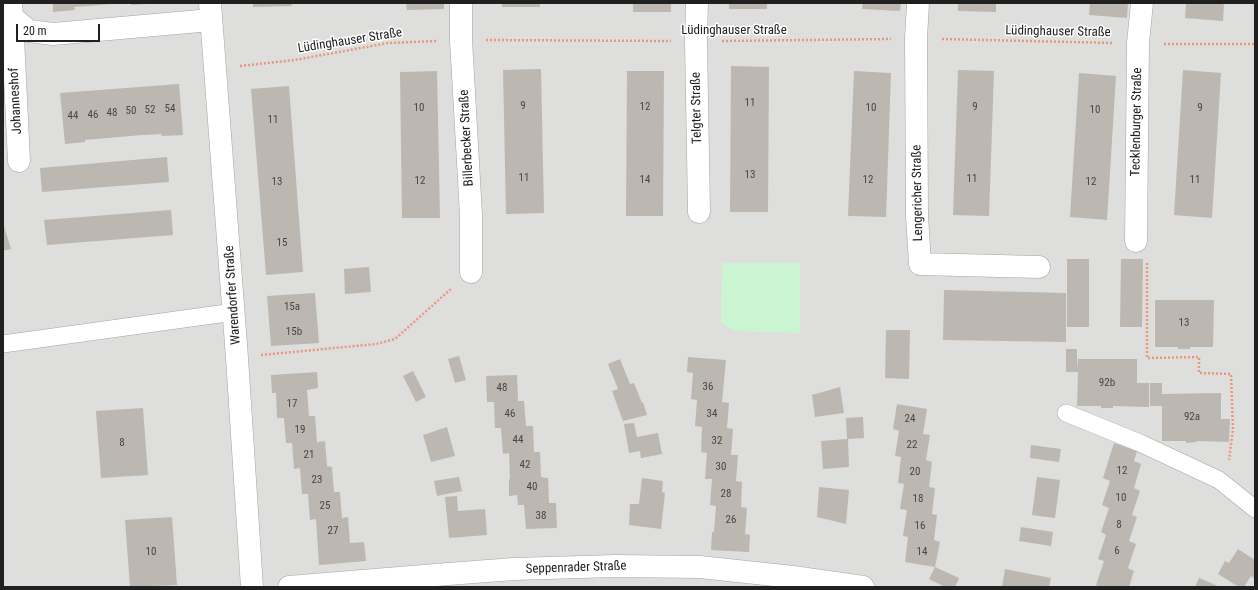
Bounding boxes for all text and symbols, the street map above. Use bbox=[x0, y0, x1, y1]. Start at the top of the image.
scale bar bbox=[18, 16, 102, 42]
street label: Lüdinghauser Straße bbox=[681, 23, 787, 39]
street label: Lüdinghauser Straße bbox=[1005, 23, 1111, 41]
text: 20 m bbox=[23, 24, 47, 38]
street label: Lüdinghauser Straße bbox=[297, 25, 403, 57]
street label: Johanneshof bbox=[6, 67, 26, 135]
street label: Tecklenburger Straße bbox=[1128, 67, 1146, 177]
street label: Telgter Straße bbox=[689, 72, 705, 144]
street label: Billerbecker Straße bbox=[457, 89, 477, 187]
house number: 11 bbox=[745, 96, 755, 110]
house number: 9 bbox=[520, 99, 526, 113]
house number: 12 bbox=[640, 100, 650, 114]
house number: 9 bbox=[972, 100, 978, 114]
house number: 10 bbox=[414, 101, 424, 115]
house number: 10 bbox=[866, 101, 876, 115]
house number: 9 bbox=[1197, 101, 1203, 115]
house number: 54 bbox=[165, 102, 175, 116]
house number: 52 bbox=[145, 103, 155, 117]
house number: 10 bbox=[1090, 103, 1100, 117]
house number: 50 bbox=[126, 104, 136, 118]
house number: 48 bbox=[107, 106, 117, 120]
house number: 46 bbox=[88, 108, 98, 122]
house number: 44 bbox=[68, 109, 78, 123]
house number: 11 bbox=[268, 113, 278, 127]
street label: Lengericher Straße bbox=[909, 144, 927, 242]
house number: 13 bbox=[745, 168, 755, 182]
house number: 11 bbox=[519, 171, 529, 185]
house number: 11 bbox=[967, 172, 977, 186]
house number: 14 bbox=[640, 173, 650, 187]
house number: 12 bbox=[863, 173, 873, 187]
house number: 11 bbox=[1190, 173, 1200, 187]
house number: 12 bbox=[415, 174, 425, 188]
house number: 13 bbox=[272, 175, 282, 189]
house number: 12 bbox=[1086, 175, 1096, 189]
house number: 15 bbox=[277, 236, 287, 250]
street label: Warendorfer Straße bbox=[222, 245, 244, 345]
house number: 15a bbox=[284, 300, 300, 314]
house number: 13 bbox=[1179, 316, 1189, 330]
house number: 15b bbox=[286, 325, 302, 339]
house number: 92b bbox=[1099, 376, 1115, 390]
house number: 36 bbox=[703, 380, 713, 394]
house number: 48 bbox=[497, 381, 507, 395]
house number: 17 bbox=[287, 397, 297, 411]
house number: 46 bbox=[505, 407, 515, 421]
house number: 34 bbox=[707, 407, 717, 421]
house number: 92a bbox=[1184, 410, 1200, 424]
house number: 24 bbox=[905, 412, 915, 426]
house number: 19 bbox=[295, 423, 305, 437]
house number: 44 bbox=[513, 433, 523, 447]
house number: 32 bbox=[712, 434, 722, 448]
house number: 8 bbox=[119, 436, 125, 450]
house number: 22 bbox=[907, 438, 917, 452]
house number: 21 bbox=[304, 448, 314, 462]
house number: 42 bbox=[520, 458, 530, 472]
house number: 30 bbox=[716, 460, 726, 474]
house number: 12 bbox=[1117, 464, 1127, 478]
house number: 20 bbox=[910, 465, 920, 479]
house number: 23 bbox=[312, 473, 322, 487]
house number: 40 bbox=[527, 480, 537, 494]
house number: 28 bbox=[721, 487, 731, 501]
house number: 10 bbox=[1116, 491, 1126, 505]
house number: 18 bbox=[913, 492, 923, 506]
house number: 25 bbox=[320, 499, 330, 513]
house number: 38 bbox=[536, 509, 546, 523]
house number: 26 bbox=[726, 513, 736, 527]
house number: 8 bbox=[1116, 518, 1122, 532]
house number: 16 bbox=[915, 519, 925, 533]
house number: 27 bbox=[328, 524, 338, 538]
house number: 6 bbox=[1114, 544, 1120, 558]
house number: 10 bbox=[146, 545, 156, 559]
house number: 14 bbox=[917, 545, 927, 559]
street label: Seppenrader Straße bbox=[525, 558, 627, 578]

